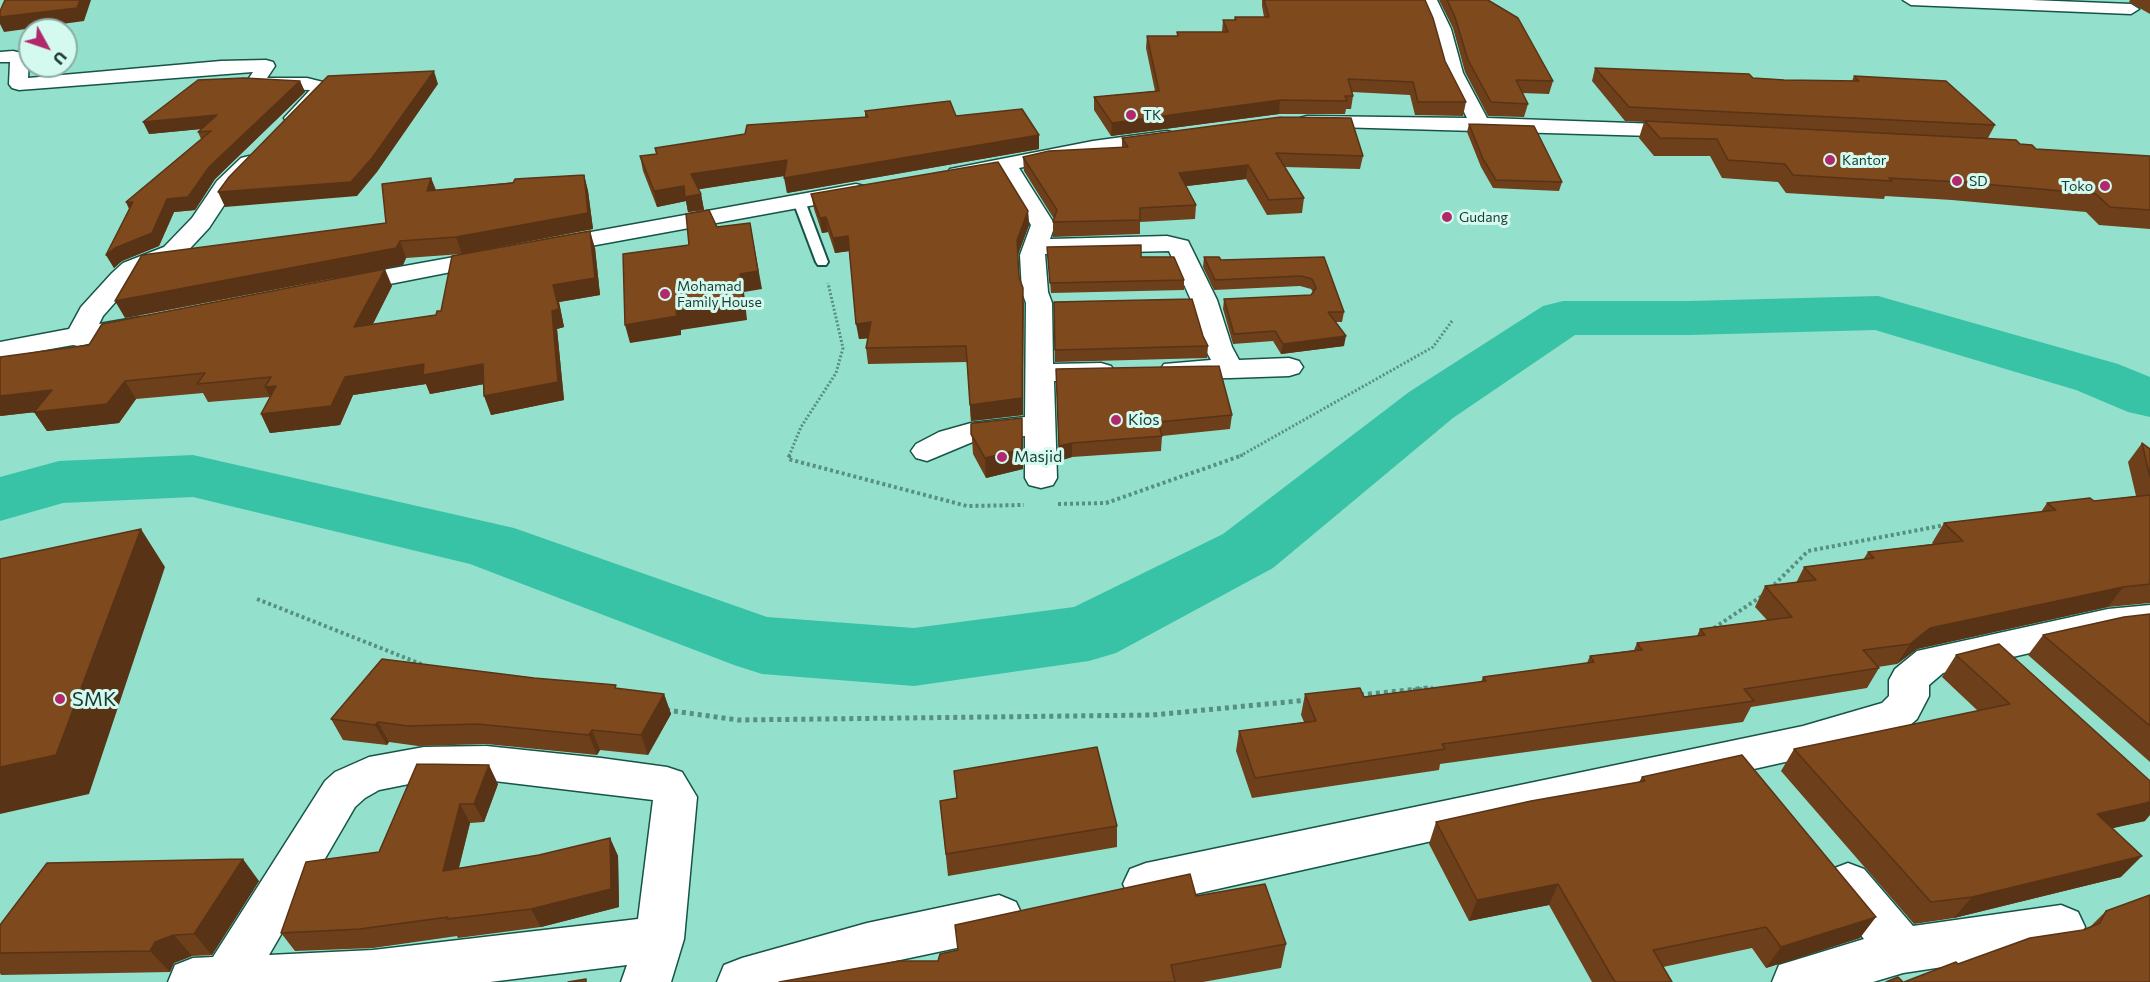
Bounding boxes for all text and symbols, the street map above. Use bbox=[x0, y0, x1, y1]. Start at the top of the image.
north arrow bbox=[18, 18, 78, 78]
text: U bbox=[50, 48, 72, 69]
place label: TK bbox=[1143, 107, 1161, 123]
marker: TK bbox=[1124, 108, 1138, 122]
place label: Kantor bbox=[1842, 152, 1886, 168]
marker: Kantor bbox=[1823, 153, 1837, 167]
place label: SD bbox=[1969, 173, 1988, 189]
marker: SD bbox=[1950, 174, 1964, 188]
place label: Toko bbox=[2061, 178, 2093, 194]
marker: Toko bbox=[2098, 179, 2112, 193]
place label: Gudang bbox=[1459, 209, 1508, 225]
marker: Gudang bbox=[1440, 210, 1454, 224]
place label: Mohamad Family House bbox=[677, 278, 762, 310]
marker: Mohamad Family House bbox=[658, 287, 672, 301]
place label: Kios bbox=[1128, 410, 1160, 430]
marker: Kios bbox=[1109, 413, 1123, 427]
place label: Masjid bbox=[1014, 447, 1062, 467]
marker: Masjid bbox=[995, 450, 1009, 464]
place label: SMK bbox=[72, 687, 116, 711]
marker: SMK bbox=[53, 692, 67, 706]

